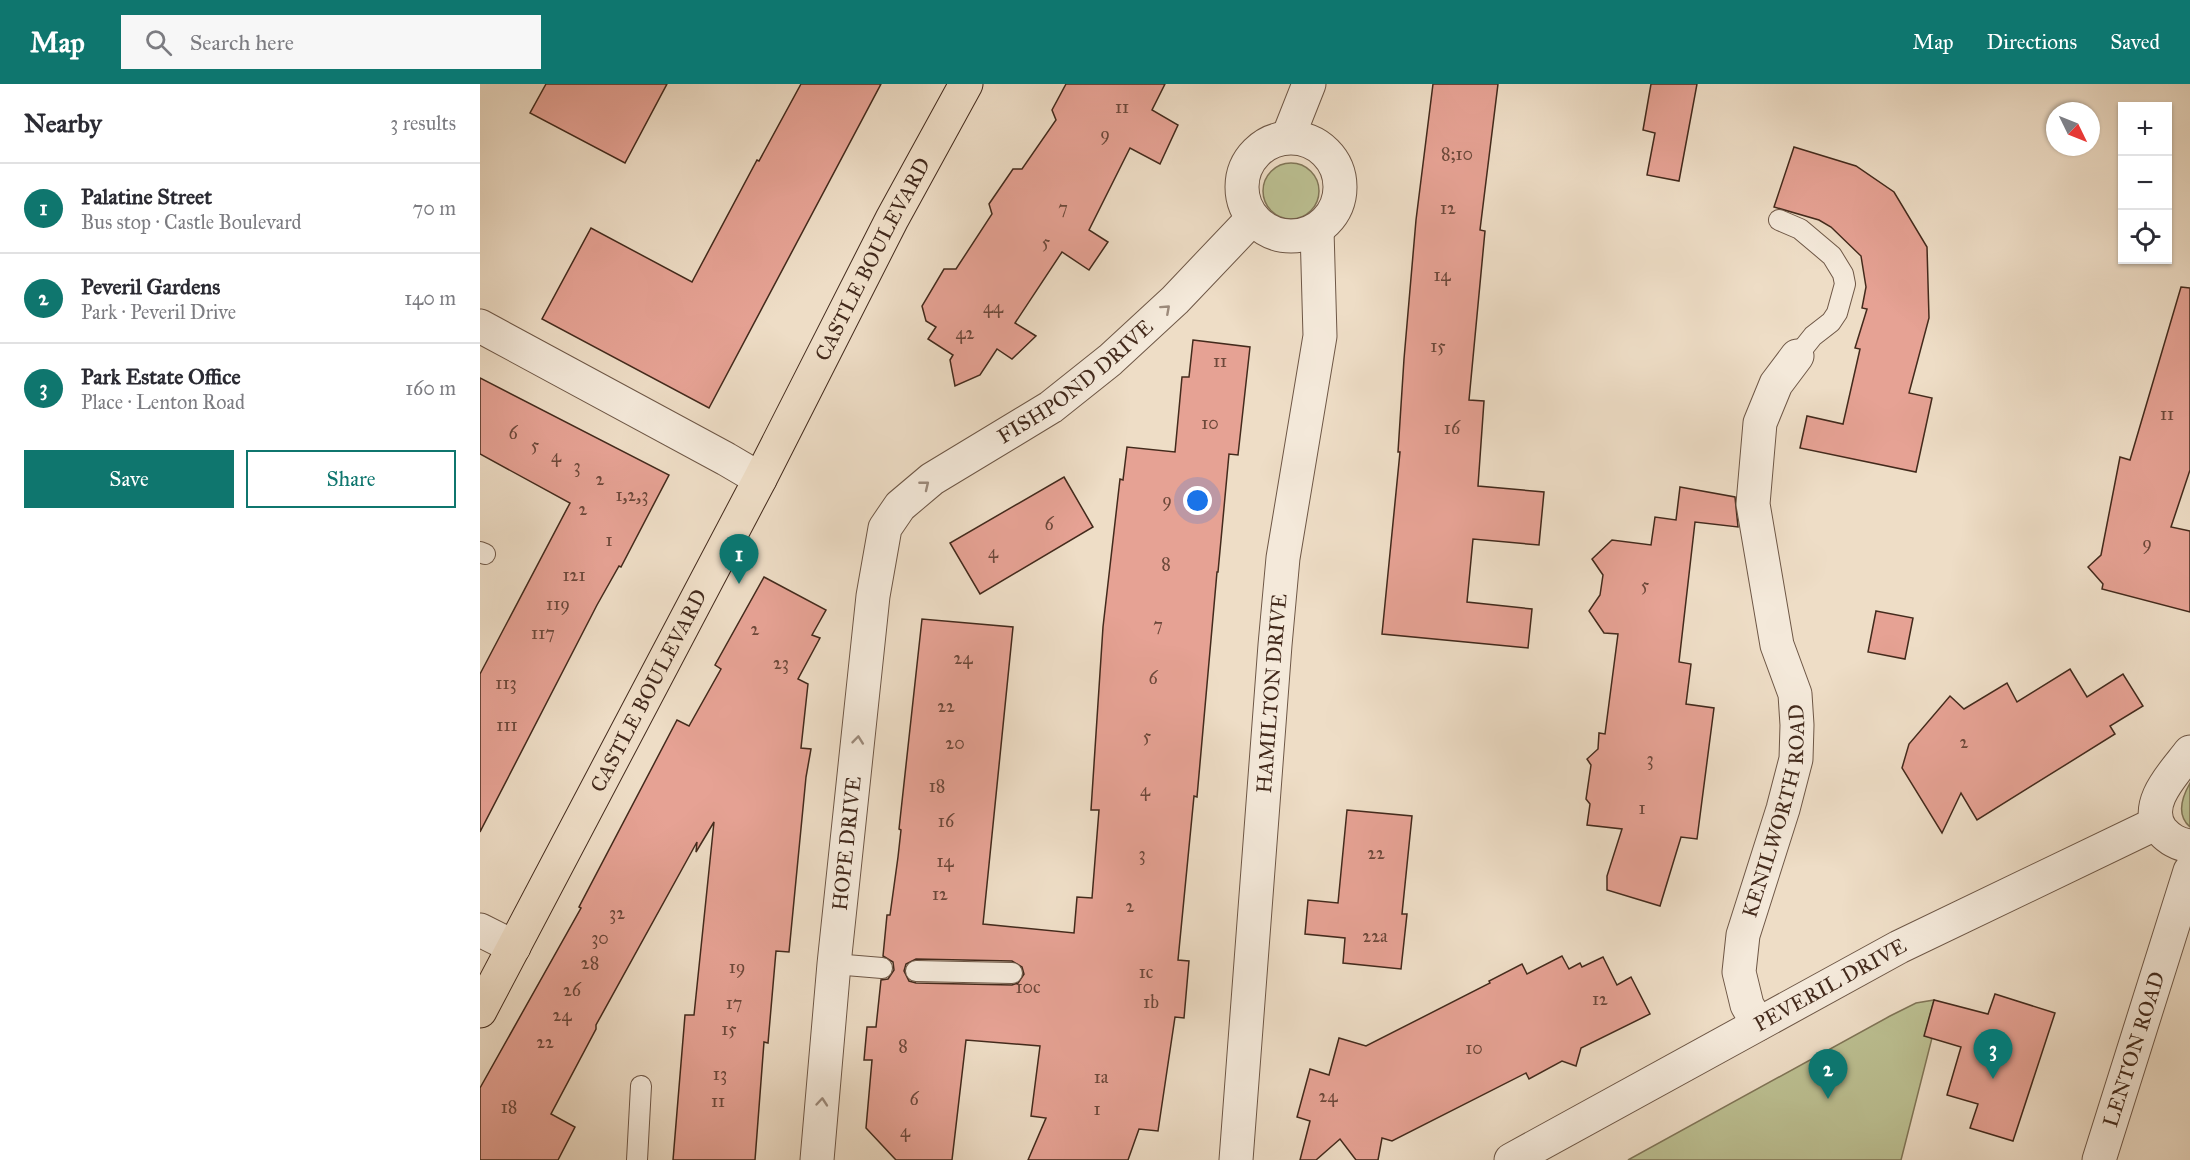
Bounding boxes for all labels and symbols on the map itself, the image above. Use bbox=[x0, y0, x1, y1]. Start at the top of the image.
house number: 11 bbox=[1115, 96, 1129, 118]
north arrow bbox=[2046, 102, 2100, 156]
house number: 9 bbox=[1100, 123, 1110, 145]
house number: 8;10 bbox=[1441, 143, 1473, 165]
street label: CASTLE BOULEVARD bbox=[809, 153, 936, 365]
house number: 7 bbox=[1058, 197, 1068, 219]
house number: 12 bbox=[1440, 197, 1456, 219]
house number: 5 bbox=[1042, 231, 1051, 253]
house number: 14 bbox=[1433, 264, 1452, 286]
house number: 44 bbox=[983, 296, 1004, 318]
one-way arrow bbox=[1159, 305, 1170, 316]
street label: FISHPOND DRIVE bbox=[993, 314, 1158, 449]
house number: 42 bbox=[956, 322, 975, 344]
house number: 15 bbox=[1430, 335, 1446, 357]
house number: 11 bbox=[1213, 350, 1227, 372]
house number: 11 bbox=[2160, 403, 2174, 425]
house number: 10 bbox=[1201, 412, 1219, 434]
house number: 16 bbox=[1444, 417, 1461, 439]
house number: 6 bbox=[508, 422, 518, 444]
house number: 5 bbox=[531, 434, 540, 456]
house number: 4 bbox=[551, 445, 562, 467]
house number: 3 bbox=[573, 455, 581, 477]
house number: 2 bbox=[596, 468, 605, 490]
one-way arrow bbox=[918, 482, 929, 493]
house number: 1,2,3 bbox=[616, 484, 648, 506]
your location bbox=[1183, 486, 1212, 515]
house number: 9 bbox=[1162, 489, 1172, 511]
house number: 2 bbox=[579, 498, 588, 520]
house number: 6 bbox=[1044, 513, 1054, 535]
house number: 1 bbox=[605, 529, 613, 551]
house number: 9 bbox=[2142, 532, 2152, 554]
pin: 1 bbox=[720, 534, 758, 584]
house number: 4 bbox=[988, 541, 999, 563]
house number: 8 bbox=[1161, 553, 1171, 575]
house number: 121 bbox=[562, 564, 586, 586]
house number: 5 bbox=[1641, 574, 1650, 596]
street label: CASTLE BOULEVARD bbox=[585, 585, 713, 796]
street label: HAMILTON DRIVE bbox=[1251, 592, 1293, 794]
house number: 119 bbox=[546, 593, 570, 615]
house number: 7 bbox=[1153, 614, 1163, 636]
house number: 2 bbox=[751, 618, 760, 640]
house number: 117 bbox=[531, 622, 555, 644]
house number: 24 bbox=[954, 647, 973, 669]
house number: 23 bbox=[773, 652, 789, 674]
house number: 6 bbox=[1148, 667, 1158, 689]
house number: 113 bbox=[495, 672, 517, 694]
house number: 22 bbox=[937, 695, 955, 717]
street label: KENILWORTH ROAD bbox=[1736, 703, 1810, 921]
house number: 111 bbox=[496, 714, 518, 736]
house number: 5 bbox=[1143, 725, 1152, 747]
house number: 2 bbox=[1960, 731, 1969, 753]
house number: 20 bbox=[945, 732, 965, 754]
one-way arrow bbox=[851, 736, 864, 745]
house number: 3 bbox=[1646, 748, 1654, 770]
street label: HOPE DRIVE bbox=[827, 775, 867, 912]
house number: 18 bbox=[929, 775, 945, 797]
house number: 4 bbox=[1140, 779, 1151, 801]
house number: 1 bbox=[1638, 797, 1646, 819]
house number: 16 bbox=[938, 810, 955, 832]
house number: 22 bbox=[1367, 842, 1385, 864]
house number: 3 bbox=[1138, 843, 1146, 865]
house number: 14 bbox=[936, 850, 955, 872]
house number: 12 bbox=[932, 883, 948, 905]
house number: 2 bbox=[1126, 895, 1135, 917]
house number: 32 bbox=[609, 902, 625, 924]
house number: 22a bbox=[1362, 925, 1388, 947]
house number: 30 bbox=[591, 927, 609, 949]
street label: PEVERIL DRIVE bbox=[1749, 933, 1911, 1037]
house number: 28 bbox=[581, 952, 599, 974]
house number: 19 bbox=[729, 956, 745, 978]
house number: 1c bbox=[1139, 961, 1154, 983]
street label: LENTON ROAD bbox=[2097, 968, 2171, 1130]
house number: 10c bbox=[1015, 976, 1041, 998]
house number: 26 bbox=[563, 979, 582, 1001]
house number: 12 bbox=[1592, 988, 1608, 1010]
house number: 1b bbox=[1143, 991, 1159, 1013]
house number: 17 bbox=[726, 992, 742, 1014]
house number: 24 bbox=[553, 1004, 572, 1026]
house number: 15 bbox=[721, 1018, 737, 1040]
pin: 3 bbox=[1974, 1030, 2012, 1079]
house number: 22 bbox=[536, 1031, 554, 1053]
house number: 8 bbox=[898, 1035, 908, 1057]
house number: 10 bbox=[1465, 1037, 1483, 1059]
pin: 2 bbox=[1808, 1050, 1848, 1099]
house number: 13 bbox=[713, 1063, 727, 1085]
house number: 1a bbox=[1094, 1066, 1109, 1088]
house number: 24 bbox=[1319, 1085, 1338, 1107]
house number: 6 bbox=[909, 1088, 919, 1110]
house number: 11 bbox=[711, 1090, 725, 1112]
house number: 18 bbox=[501, 1096, 517, 1118]
one-way arrow bbox=[815, 1097, 828, 1106]
house number: 1 bbox=[1093, 1098, 1101, 1120]
house number: 4 bbox=[900, 1120, 911, 1142]

